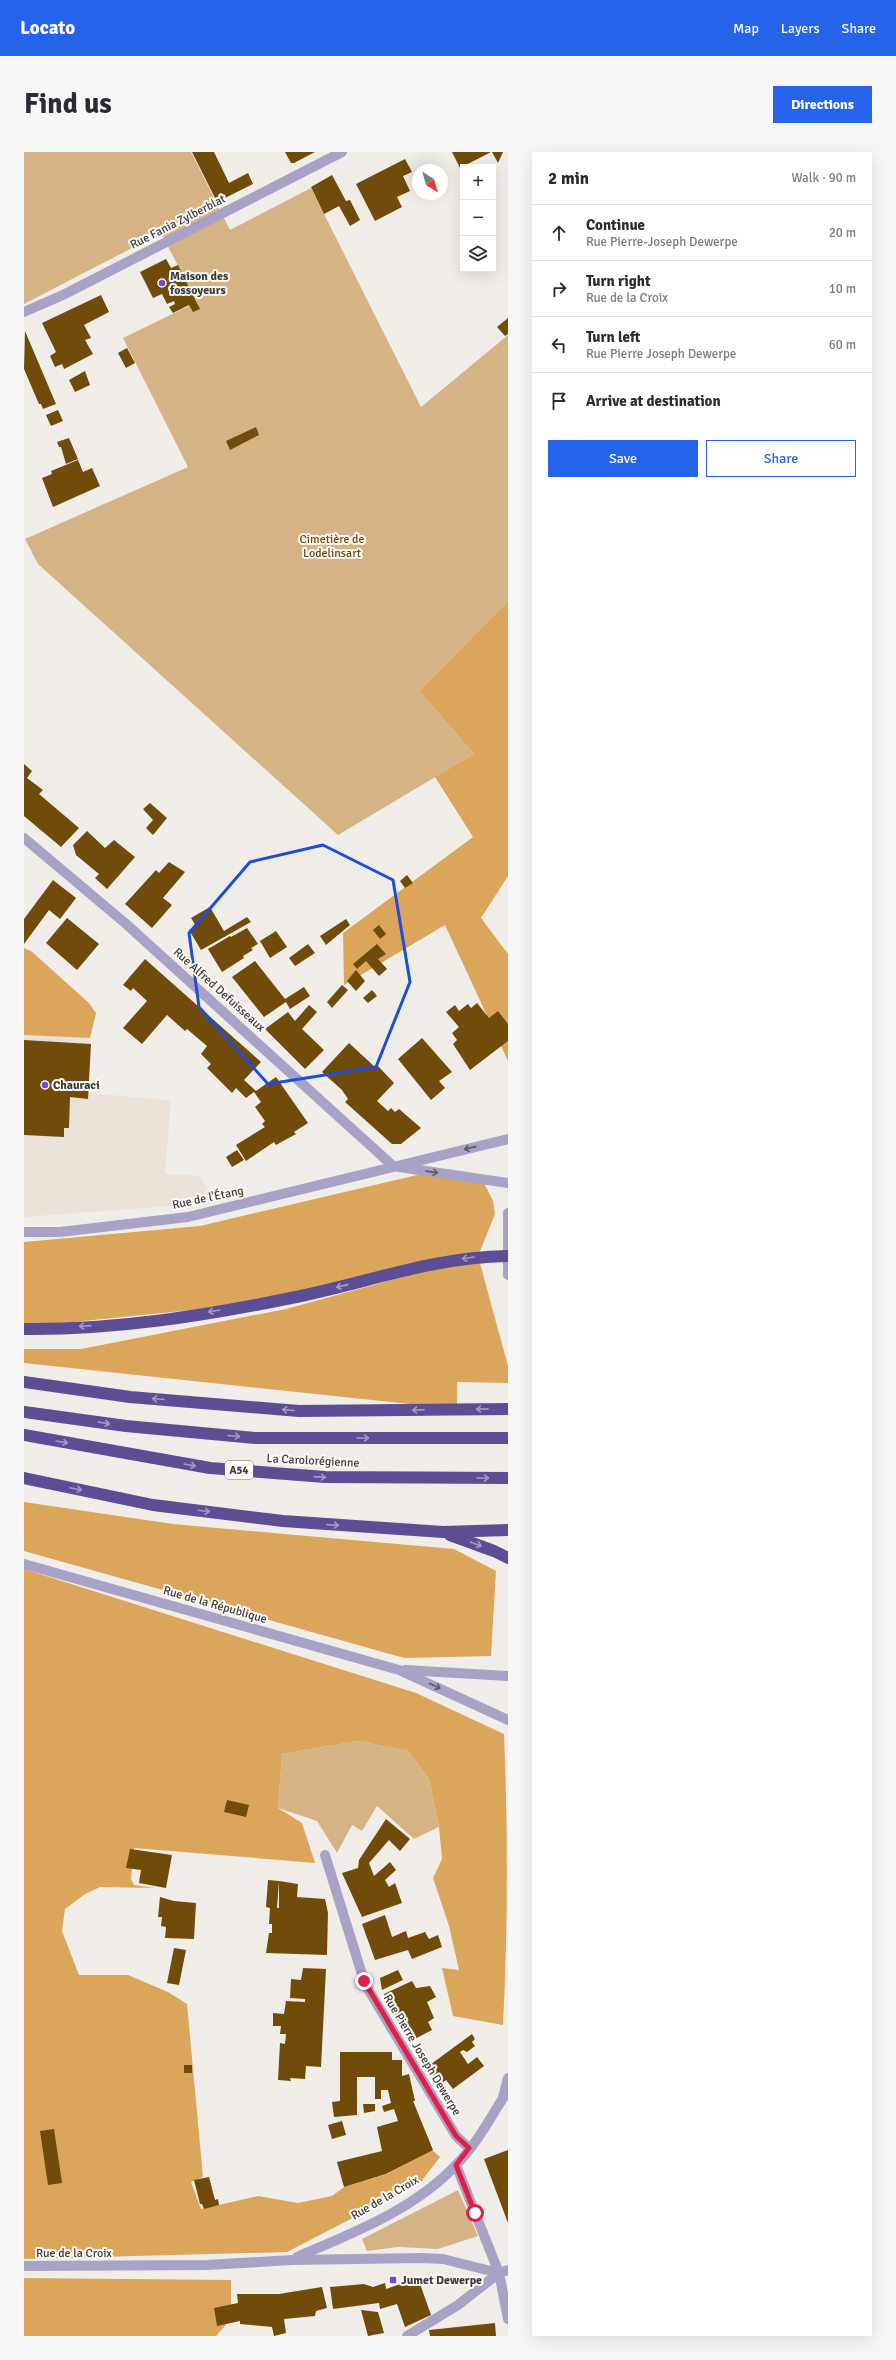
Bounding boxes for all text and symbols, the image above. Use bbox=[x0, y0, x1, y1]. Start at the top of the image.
text: Locato bbox=[20, 16, 75, 40]
text: Map bbox=[733, 20, 759, 37]
text: Layers bbox=[781, 20, 820, 37]
text: Share bbox=[842, 20, 876, 37]
button: Directions bbox=[773, 86, 872, 123]
text: Find us bbox=[24, 87, 112, 121]
north arrow bbox=[412, 164, 448, 200]
map controls bbox=[460, 164, 496, 272]
button: + bbox=[460, 164, 496, 200]
text: 2 min bbox=[548, 168, 589, 189]
text: Walk · 90 m bbox=[792, 170, 856, 186]
street label: Rue Fania Zylberblat bbox=[128, 192, 228, 252]
button: − bbox=[460, 200, 496, 236]
text: Continue bbox=[586, 216, 645, 234]
icon: ahead bbox=[548, 222, 570, 244]
text: 20 m bbox=[829, 225, 856, 241]
text: Rue Pierre-Joseph Dewerpe bbox=[586, 234, 738, 250]
button: layers bbox=[460, 236, 496, 272]
place label: Maison des fossoyeurs bbox=[169, 269, 229, 298]
text: Turn right bbox=[586, 272, 651, 290]
marker: Maison des fossoyeurs bbox=[157, 278, 167, 288]
icon: right bbox=[548, 278, 570, 300]
text: 10 m bbox=[829, 281, 856, 297]
text: Rue de la Croix bbox=[586, 290, 668, 306]
text: Turn left bbox=[586, 328, 640, 346]
icon: left bbox=[548, 334, 570, 356]
text: 60 m bbox=[829, 337, 856, 353]
text: Rue Pierre Joseph Dewerpe bbox=[586, 346, 736, 362]
icon: arrive bbox=[548, 390, 570, 412]
text: Arrive at destination bbox=[586, 392, 721, 410]
button: Save bbox=[548, 440, 698, 477]
button: Share bbox=[706, 440, 856, 477]
park label: Cimetière de Lodelinsart bbox=[300, 532, 364, 561]
street label: Rue Alfred Defuisseaux bbox=[170, 945, 268, 1036]
place label: Chauraci bbox=[53, 1078, 100, 1093]
marker: Chauraci bbox=[40, 1080, 50, 1090]
one-way arrow bbox=[464, 1145, 477, 1153]
one-way arrow bbox=[425, 1168, 438, 1176]
street label: Rue de l'Étang bbox=[171, 1183, 245, 1213]
one-way arrow bbox=[462, 1254, 475, 1262]
one-way arrow bbox=[335, 1283, 348, 1290]
one-way arrow bbox=[208, 1307, 221, 1315]
one-way arrow bbox=[79, 1323, 92, 1330]
one-way arrow bbox=[152, 1396, 165, 1403]
one-way arrow bbox=[476, 1405, 489, 1413]
one-way arrow bbox=[282, 1406, 295, 1414]
one-way arrow bbox=[412, 1406, 425, 1414]
one-way arrow bbox=[97, 1419, 110, 1427]
one-way arrow bbox=[227, 1432, 240, 1440]
one-way arrow bbox=[356, 1434, 369, 1442]
one-way arrow bbox=[55, 1439, 68, 1447]
street label: La Carolorégienne bbox=[266, 1451, 360, 1471]
one-way arrow bbox=[184, 1461, 197, 1469]
road number: A54 bbox=[225, 1461, 253, 1479]
one-way arrow bbox=[313, 1473, 326, 1480]
one-way arrow bbox=[476, 1474, 489, 1482]
one-way arrow bbox=[69, 1485, 82, 1493]
one-way arrow bbox=[197, 1507, 210, 1515]
one-way arrow bbox=[326, 1521, 339, 1528]
one-way arrow bbox=[469, 1541, 482, 1548]
street label: Rue de la République bbox=[161, 1583, 269, 1627]
one-way arrow bbox=[429, 1683, 441, 1691]
route end bbox=[355, 1972, 373, 1990]
street label: Rue Pierre Joseph Dewerpe bbox=[380, 1992, 464, 2118]
street label: Rue de la Croix bbox=[348, 2172, 422, 2223]
route start bbox=[466, 2204, 484, 2222]
street label: Rue de la Croix bbox=[36, 2246, 112, 2261]
place label: Jumet Dewerpe bbox=[401, 2273, 482, 2288]
marker: Jumet Dewerpe bbox=[388, 2275, 398, 2285]

